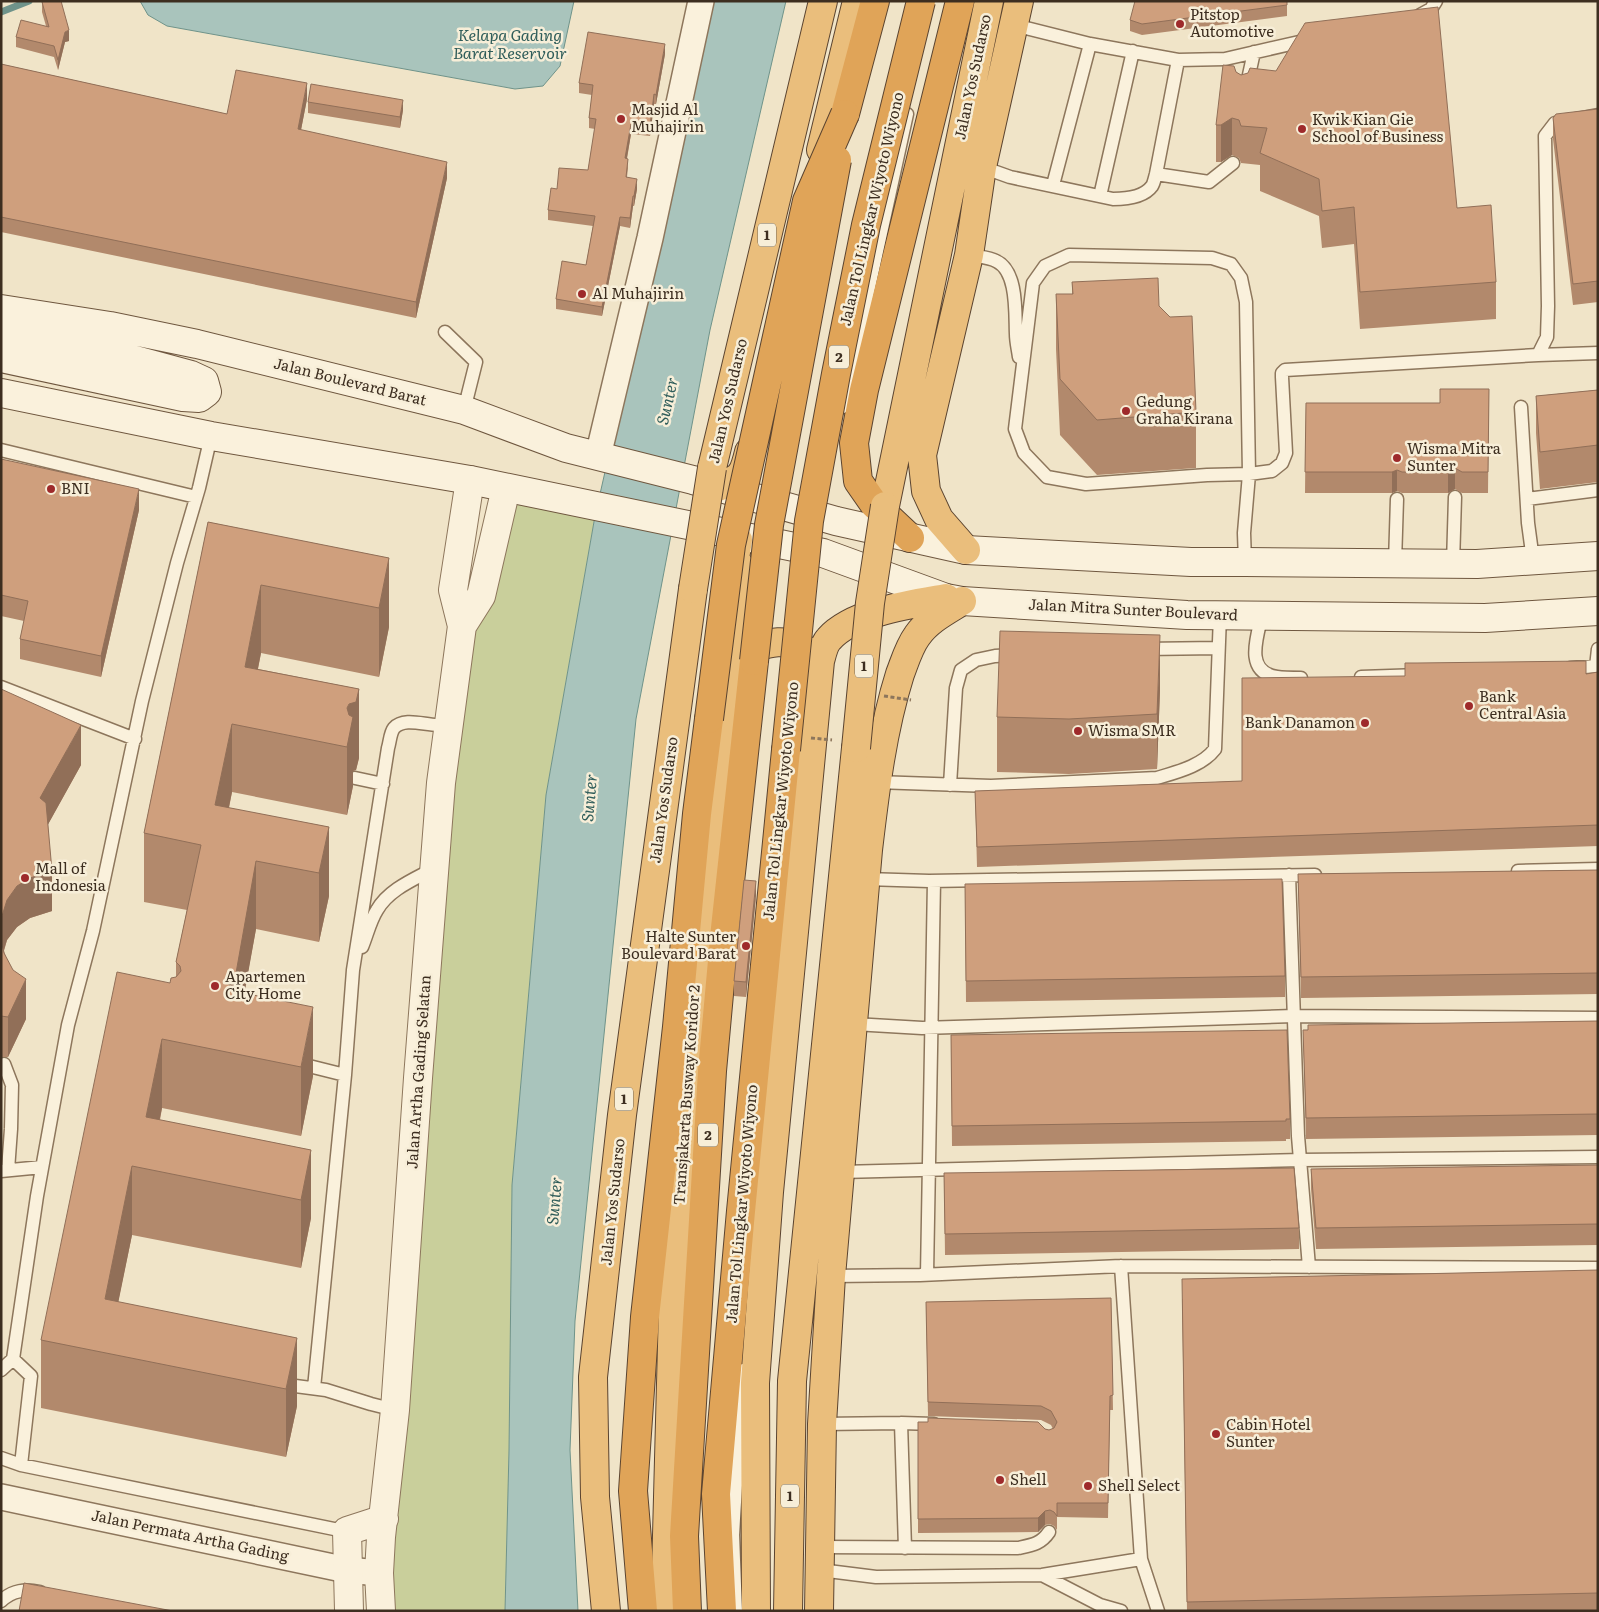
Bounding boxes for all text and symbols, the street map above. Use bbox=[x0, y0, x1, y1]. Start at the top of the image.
place label: Pitstop Automotive bbox=[1190, 2, 1274, 42]
street label: Jalan Yos Sudarso bbox=[947, 12, 996, 141]
marker: Pitstop Automotive bbox=[1174, 18, 1186, 30]
water label: Kelapa Gading Barat Reservoir bbox=[453, 22, 567, 64]
street label: Jalan Tol Lingkar Wiyoto Wiyono bbox=[832, 89, 909, 328]
place label: Masjid Al Muhajirin bbox=[631, 97, 704, 137]
place label: Kwik Kian Gie School of Business bbox=[1312, 107, 1444, 147]
marker: Masjid Al Muhajirin bbox=[615, 113, 627, 125]
marker: Kwik Kian Gie School of Business bbox=[1296, 123, 1308, 135]
road number: 1 bbox=[758, 224, 776, 246]
place label: Al Muhajirin bbox=[592, 281, 684, 304]
marker: Al Muhajirin bbox=[576, 288, 588, 300]
street label: Jalan Yos Sudarso bbox=[701, 336, 752, 465]
road number: 2 bbox=[829, 346, 849, 368]
street label: Jalan Boulevard Barat bbox=[272, 350, 429, 411]
water label: Sunter bbox=[649, 375, 683, 427]
place label: Gedung Graha Kirana bbox=[1136, 389, 1234, 429]
marker: Gedung Graha Kirana bbox=[1120, 405, 1132, 417]
place label: Wisma Mitra Sunter bbox=[1407, 436, 1502, 476]
marker: Wisma Mitra Sunter bbox=[1391, 452, 1403, 464]
place label: BNI bbox=[61, 476, 90, 499]
marker: BNI bbox=[45, 483, 57, 495]
street label: Jalan Mitra Sunter Boulevard bbox=[1028, 592, 1238, 625]
road number: 1 bbox=[855, 654, 873, 678]
street label: Jalan Tol Lingkar Wiyoto Wiyono bbox=[756, 680, 803, 921]
place label: Bank Central Asia bbox=[1479, 684, 1567, 724]
marker: Bank Central Asia bbox=[1463, 700, 1475, 712]
place label: Bank Danamon bbox=[1245, 710, 1355, 733]
marker: Bank Danamon bbox=[1359, 717, 1371, 729]
place label: Wisma SMR bbox=[1088, 718, 1176, 741]
marker: Wisma SMR bbox=[1072, 725, 1084, 737]
street label: Jalan Yos Sudarso bbox=[642, 735, 683, 865]
water label: Sunter bbox=[574, 773, 602, 823]
place label: Mall of Indonesia bbox=[35, 856, 107, 896]
marker: Mall of Indonesia bbox=[19, 872, 31, 884]
place label: Halte Sunter Boulevard Barat bbox=[621, 924, 736, 964]
marker: Halte Sunter Boulevard Barat bbox=[740, 940, 752, 952]
place label: Apartemen City Home bbox=[225, 964, 306, 1004]
street label: Jalan Artha Gading Selatan bbox=[399, 974, 436, 1170]
marker: Apartemen City Home bbox=[209, 980, 221, 992]
street label: Transjakarta Busway Koridor 2 bbox=[666, 984, 705, 1206]
street label: Jalan Tol Lingkar Wiyoto Wiyono bbox=[719, 1083, 762, 1324]
road number: 1 bbox=[615, 1088, 633, 1110]
road number: 2 bbox=[698, 1124, 718, 1146]
street label: Jalan Yos Sudarso bbox=[593, 1137, 630, 1266]
water label: Sunter bbox=[539, 1176, 567, 1226]
place label: Cabin Hotel Sunter bbox=[1226, 1412, 1311, 1452]
marker: Cabin Hotel Sunter bbox=[1210, 1428, 1222, 1440]
place label: Shell bbox=[1010, 1467, 1046, 1490]
place label: Shell Select bbox=[1098, 1473, 1180, 1496]
marker: Shell bbox=[994, 1474, 1006, 1486]
marker: Shell Select bbox=[1082, 1480, 1094, 1492]
road number: 1 bbox=[781, 1484, 799, 1508]
street label: Jalan Permata Artha Gading bbox=[89, 1502, 292, 1567]

